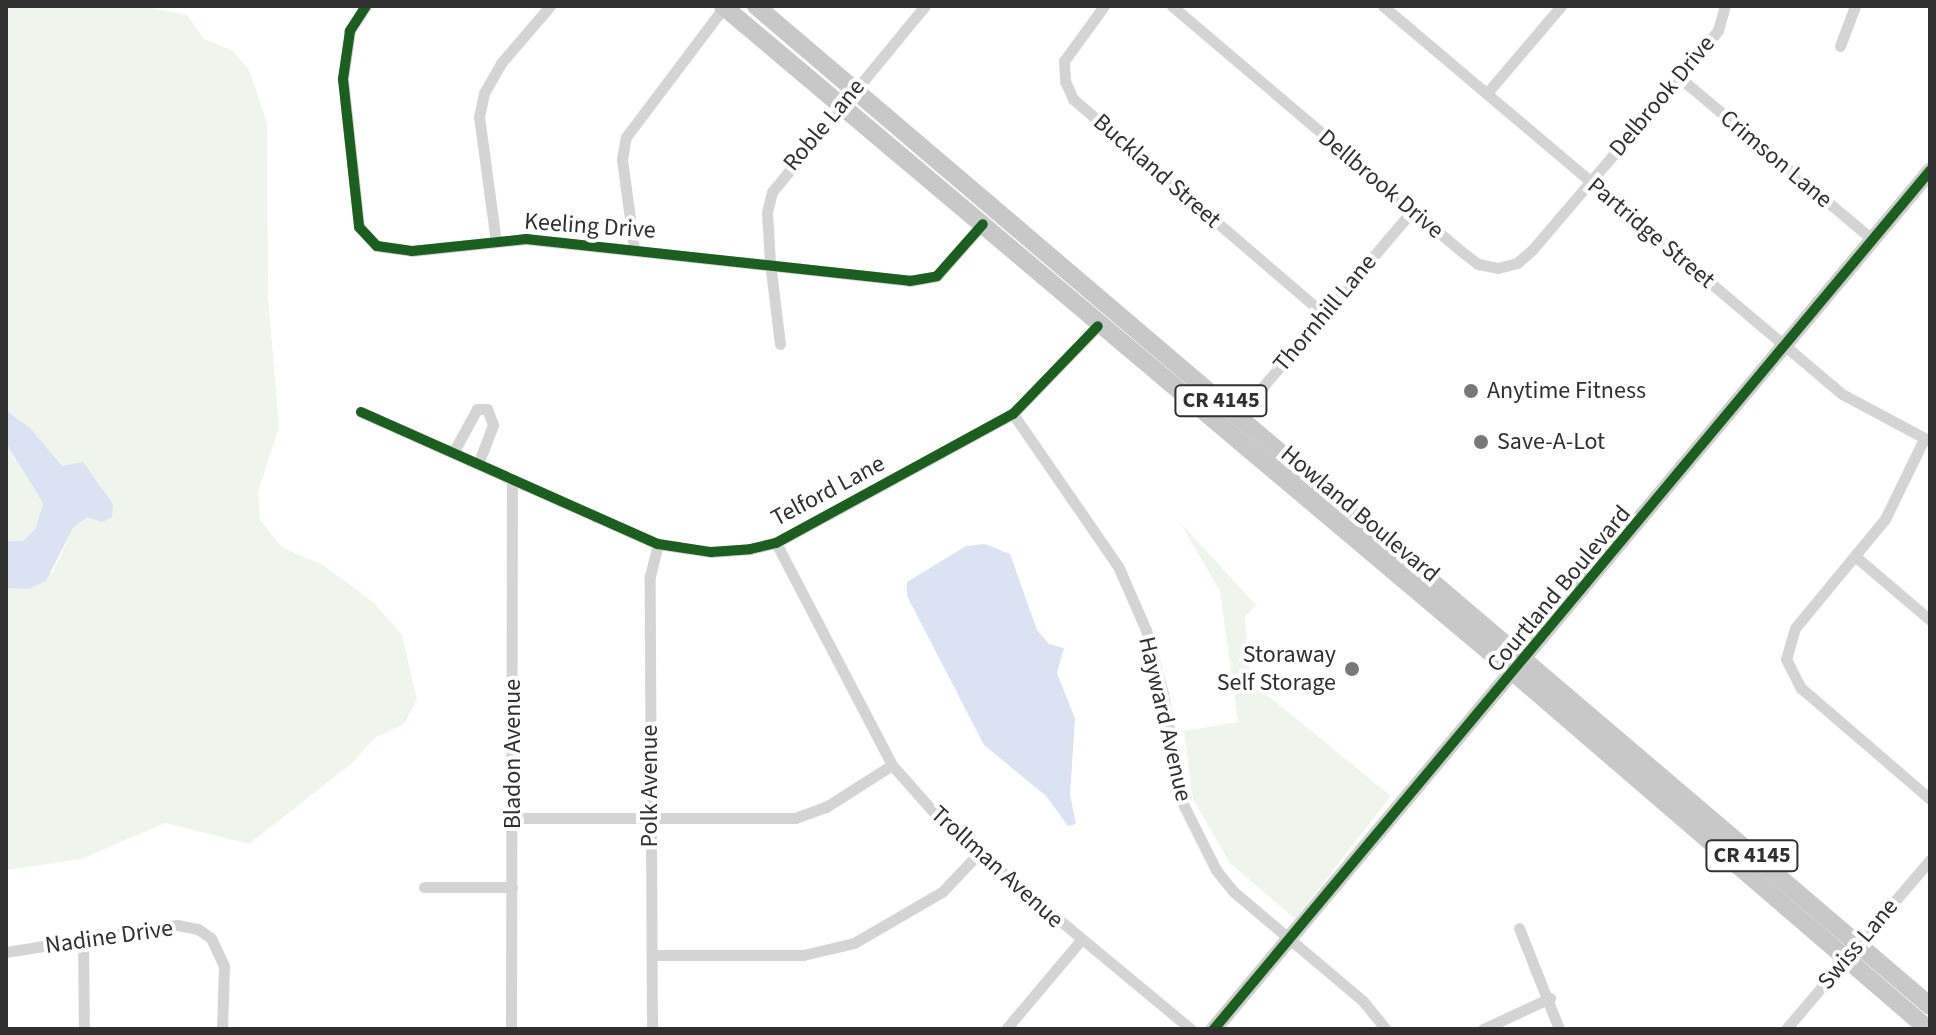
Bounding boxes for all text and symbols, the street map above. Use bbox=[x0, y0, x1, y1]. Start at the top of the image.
street label: Delbrook Drive bbox=[1603, 30, 1721, 162]
street label: Roble Lane bbox=[777, 73, 871, 177]
street label: Crimson Lane bbox=[1714, 104, 1838, 214]
street label: Buckland Street bbox=[1087, 108, 1227, 234]
street label: Dellbrook Drive bbox=[1312, 123, 1450, 245]
street label: Partridge Street bbox=[1582, 171, 1720, 295]
street label: Keeling Drive bbox=[523, 207, 657, 245]
street label: Thornhill Lane bbox=[1267, 248, 1383, 378]
place label: Anytime Fitness bbox=[1487, 377, 1646, 405]
marker: Anytime Fitness bbox=[1462, 382, 1480, 400]
road number: CR 4145 bbox=[1173, 383, 1269, 419]
place label: Save-A-Lot bbox=[1497, 428, 1605, 456]
marker: Save-A-Lot bbox=[1472, 433, 1490, 451]
street label: Howland Boulevard bbox=[1275, 439, 1445, 589]
street label: Telford Lane bbox=[766, 449, 890, 533]
street label: Courtland Boulevard bbox=[1481, 500, 1637, 678]
street label: Hayward Avenue bbox=[1132, 634, 1198, 804]
place label: Storaway Self Storage bbox=[1217, 641, 1336, 697]
marker: Storaway Self Storage bbox=[1343, 660, 1361, 678]
street label: Bladon Avenue bbox=[499, 679, 527, 829]
street label: Polk Avenue bbox=[636, 725, 664, 847]
street label: Trollman Avenue bbox=[925, 800, 1069, 934]
road number: CR 4145 bbox=[1704, 838, 1800, 874]
street label: Swiss Lane bbox=[1812, 893, 1904, 995]
street label: Nadine Drive bbox=[43, 914, 175, 960]

